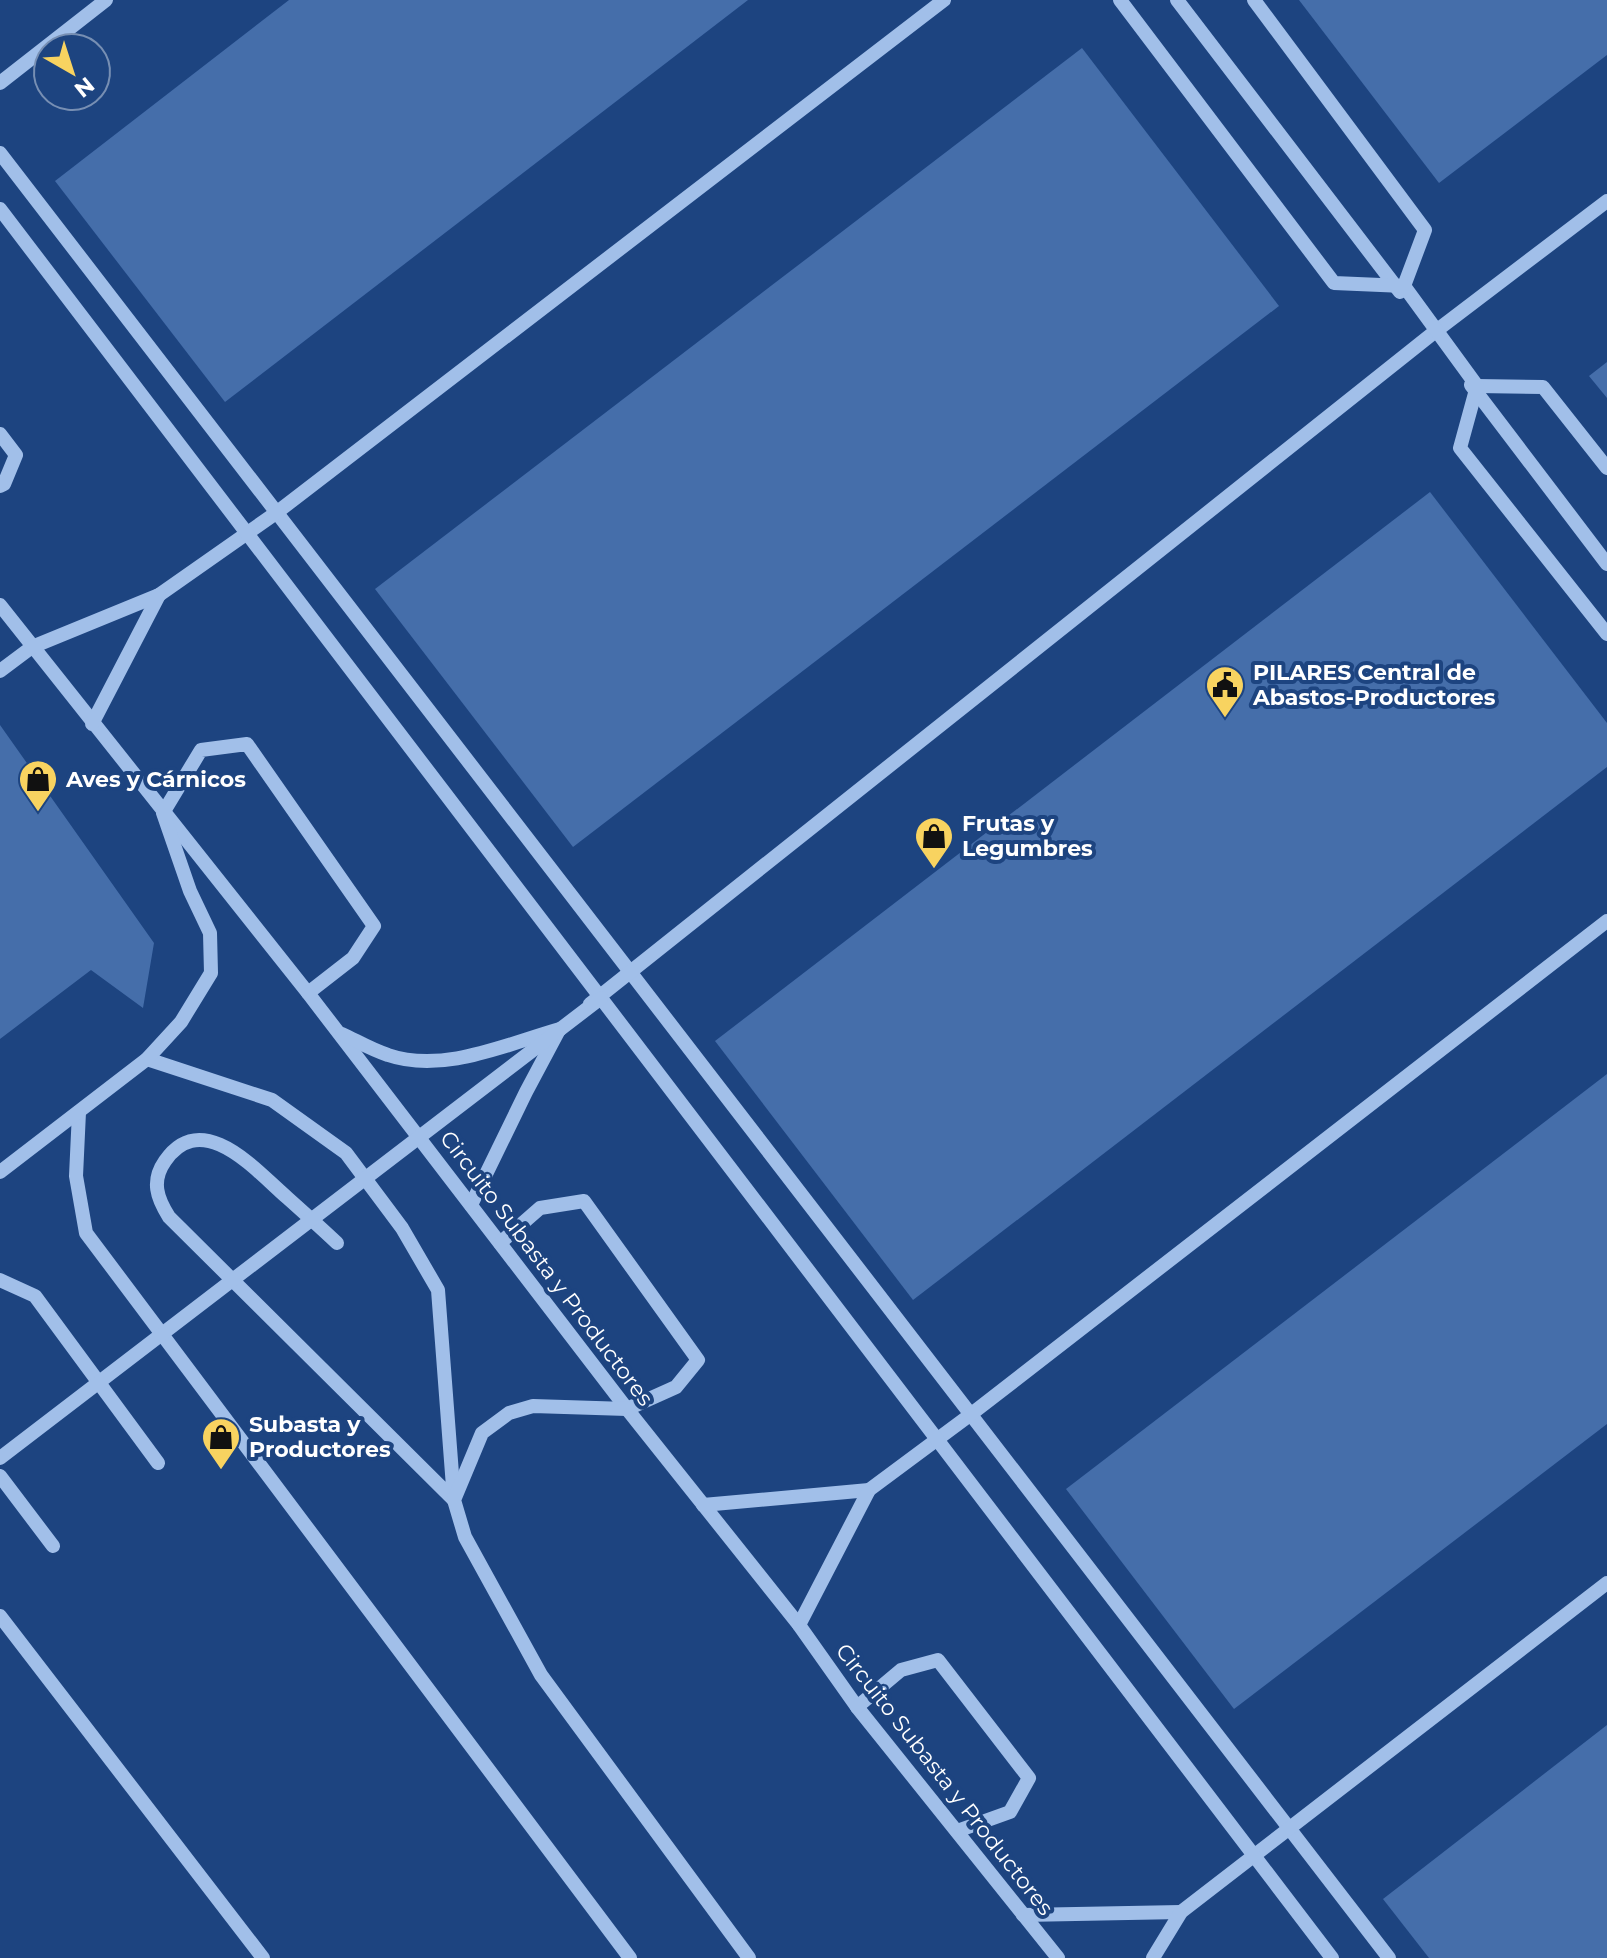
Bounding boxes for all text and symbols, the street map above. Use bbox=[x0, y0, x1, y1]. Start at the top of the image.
north arrow bbox=[32, 32, 112, 112]
text: N bbox=[69, 71, 100, 103]
place label: PILARES Central de Abastos-Productores bbox=[1252, 659, 1496, 711]
public building icon: PILARES Central de Abastos-Productores bbox=[1204, 664, 1246, 719]
shop icon: Aves y Cárnicos bbox=[17, 758, 59, 813]
place label: Aves y Cárnicos bbox=[65, 766, 246, 793]
place label: Frutas y Legumbres bbox=[962, 810, 1093, 862]
shop icon: Frutas y Legumbres bbox=[913, 815, 955, 870]
street label: Circuito Subasta y Productores bbox=[434, 1125, 659, 1411]
place label: Subasta y Productores bbox=[249, 1411, 391, 1463]
shop icon: Subasta y Productores bbox=[200, 1416, 242, 1471]
street label: Circuito Subasta y Productores bbox=[830, 1638, 1059, 1921]

